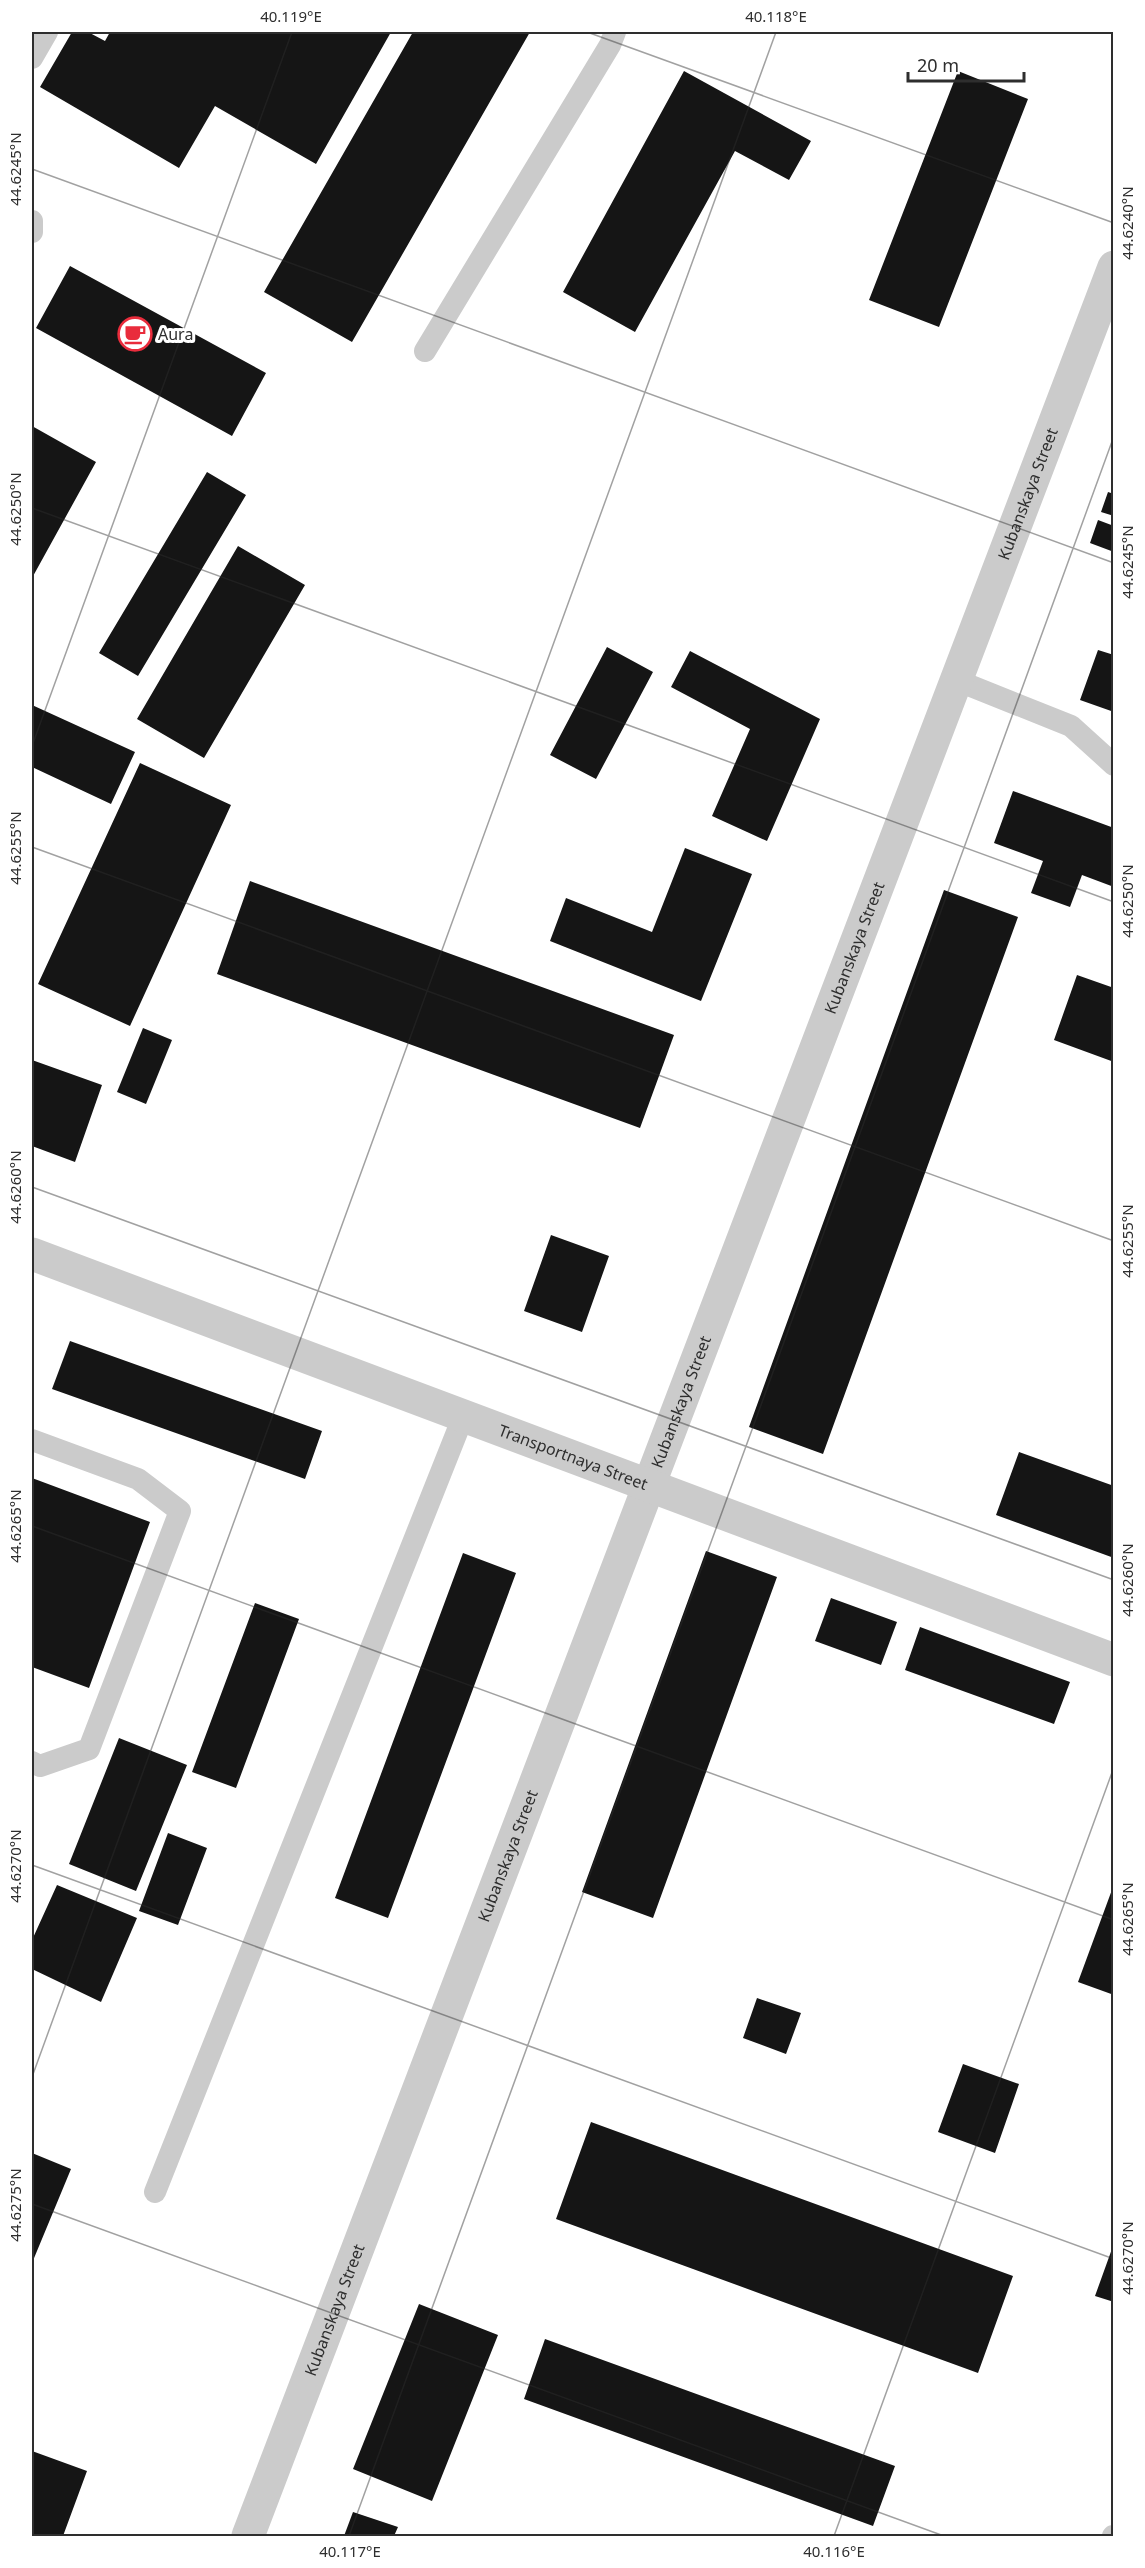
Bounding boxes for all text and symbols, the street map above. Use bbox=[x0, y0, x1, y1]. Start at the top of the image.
text: 40.119°E bbox=[260, 6, 322, 26]
text: 40.118°E bbox=[745, 6, 807, 26]
scale bar bbox=[908, 45, 1024, 83]
text: 20 m bbox=[917, 53, 959, 77]
text: 44.6245°N bbox=[5, 132, 25, 206]
text: 44.6240°N bbox=[1117, 186, 1137, 260]
cafe icon: Aura bbox=[117, 316, 153, 352]
place label: Aura bbox=[158, 323, 193, 345]
street label: Kubanskaya Street bbox=[992, 424, 1063, 563]
text: 44.6250°N bbox=[5, 472, 25, 546]
text: 44.6245°N bbox=[1117, 525, 1137, 599]
text: 44.6255°N bbox=[5, 811, 25, 885]
text: 44.6250°N bbox=[1117, 864, 1137, 938]
street label: Kubanskaya Street bbox=[819, 878, 889, 1017]
text: 44.6260°N bbox=[5, 1150, 25, 1224]
text: 44.6255°N bbox=[1117, 1204, 1137, 1278]
street label: Kubanskaya Street bbox=[646, 1332, 716, 1471]
street label: Transportnaya Street bbox=[495, 1419, 651, 1495]
text: 44.6265°N bbox=[5, 1489, 25, 1563]
text: 44.6260°N bbox=[1117, 1543, 1137, 1617]
street label: Kubanskaya Street bbox=[472, 1786, 543, 1925]
text: 44.6270°N bbox=[5, 1829, 25, 1903]
text: 44.6265°N bbox=[1117, 1882, 1137, 1956]
text: 44.6275°N bbox=[5, 2168, 25, 2242]
text: 44.6270°N bbox=[1117, 2221, 1137, 2295]
street label: Kubanskaya Street bbox=[299, 2240, 370, 2379]
text: 40.117°E bbox=[319, 2541, 381, 2561]
text: 40.116°E bbox=[803, 2541, 865, 2561]

